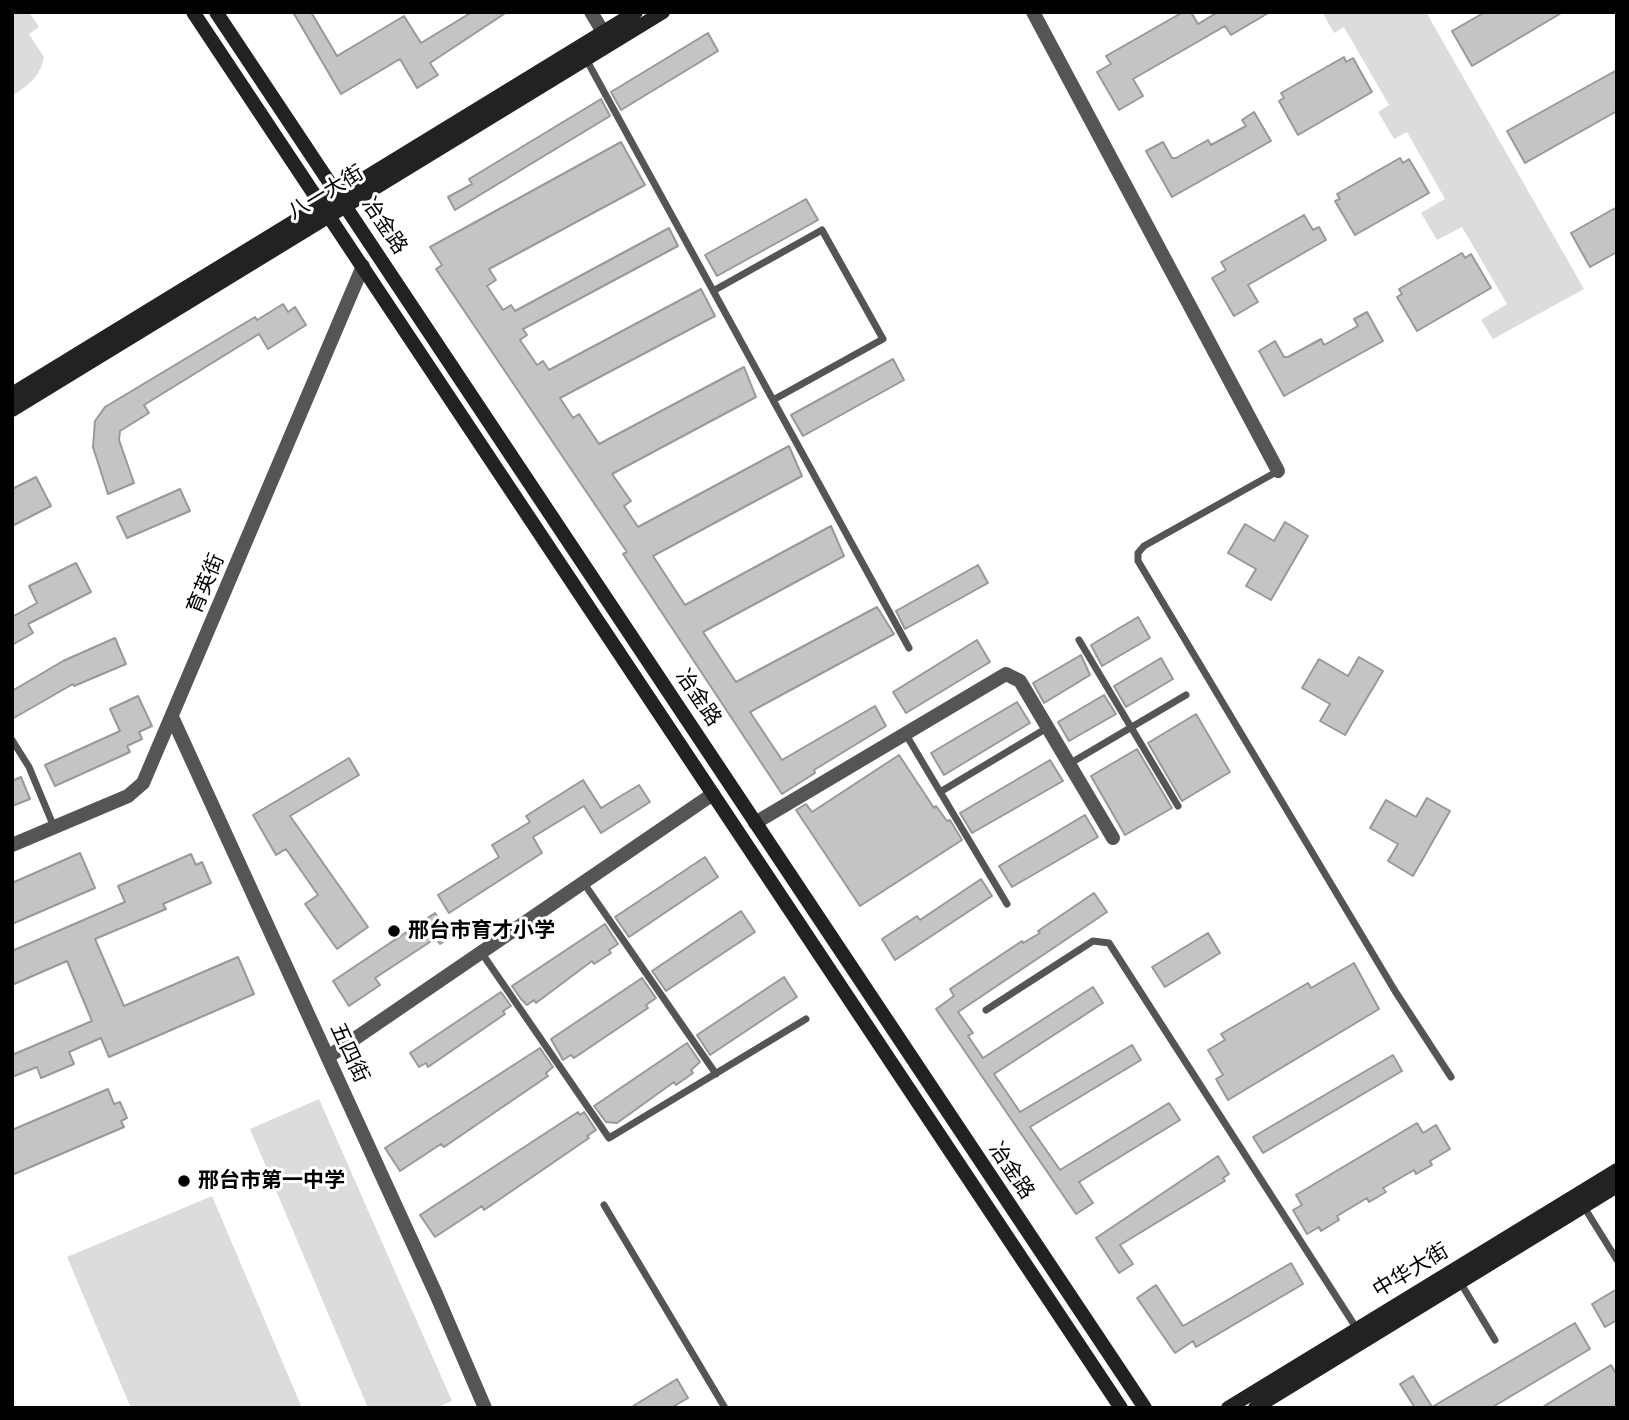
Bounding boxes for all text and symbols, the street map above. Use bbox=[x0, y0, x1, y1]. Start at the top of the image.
street label: 八一大街 bbox=[284, 161, 368, 225]
street label: 冶金路 bbox=[356, 193, 412, 259]
street label: 育英街 bbox=[182, 550, 230, 618]
street label: 冶金路 bbox=[670, 665, 726, 731]
place label: 邢台市育才小学 bbox=[408, 918, 555, 944]
marker: 邢台市育才小学 bbox=[386, 923, 402, 939]
street label: 五四街 bbox=[324, 1019, 374, 1087]
street label: 冶金路 bbox=[983, 1138, 1039, 1204]
place label: 邢台市第一中学 bbox=[198, 1168, 345, 1194]
marker: 邢台市第一中学 bbox=[176, 1173, 192, 1189]
street label: 中华大街 bbox=[1369, 1239, 1453, 1303]

